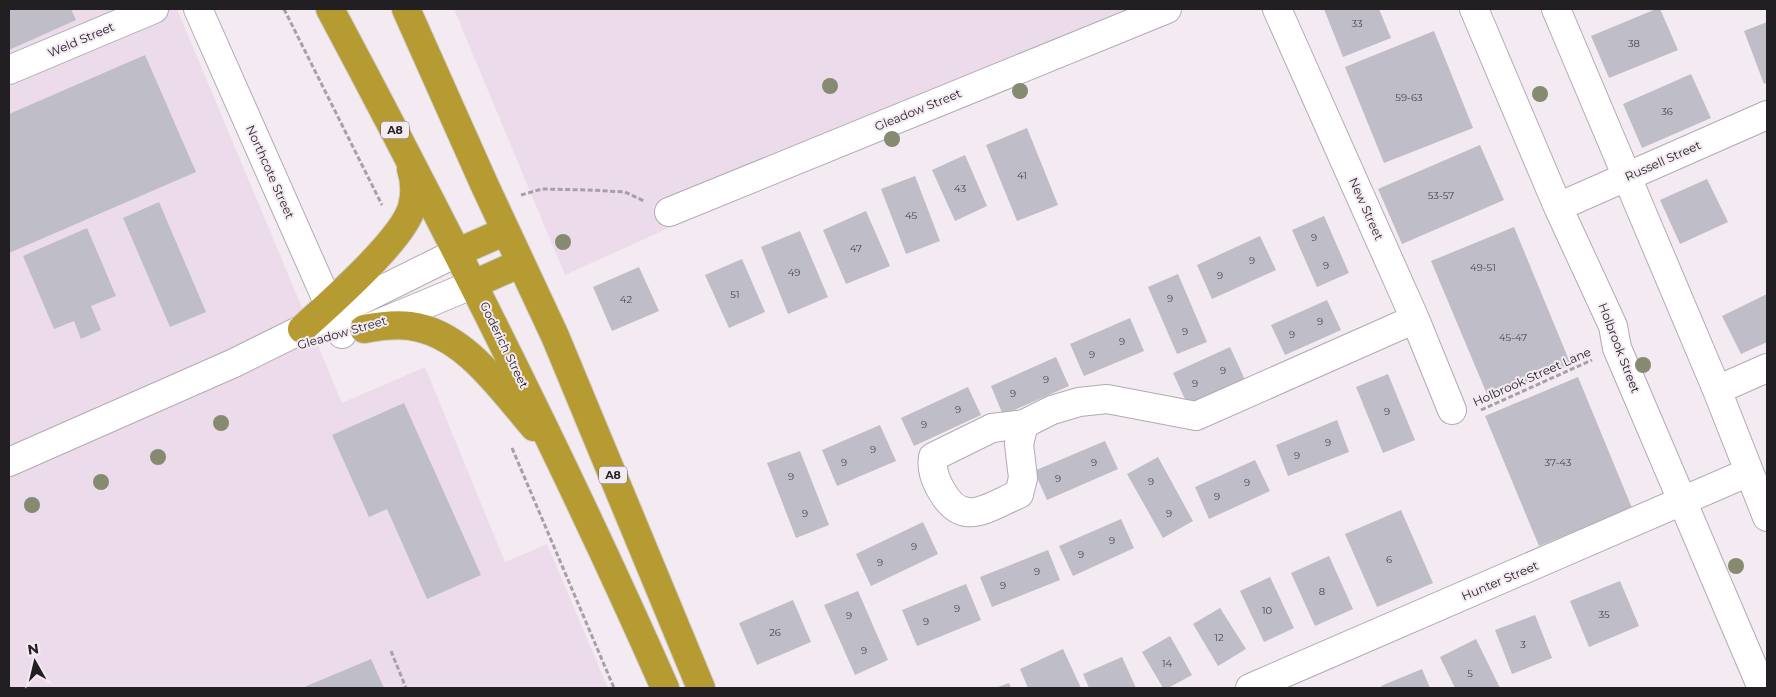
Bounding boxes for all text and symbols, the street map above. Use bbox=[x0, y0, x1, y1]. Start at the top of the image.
house number: 33 bbox=[1351, 17, 1363, 30]
street label: Weld Street bbox=[45, 19, 116, 60]
house number: 38 bbox=[1628, 37, 1640, 50]
street label: Gleadow Street bbox=[872, 85, 963, 134]
house number: 59-63 bbox=[1395, 91, 1423, 104]
house number: 36 bbox=[1661, 105, 1673, 118]
road number: A8 bbox=[381, 122, 409, 138]
street label: Northcote Street bbox=[243, 123, 298, 221]
street label: Russell Street bbox=[1622, 137, 1703, 184]
house number: 41 bbox=[1017, 169, 1027, 182]
street label: New Street bbox=[1346, 175, 1387, 243]
house number: 43 bbox=[954, 182, 966, 195]
house number: 53-57 bbox=[1428, 189, 1454, 202]
house number: 45 bbox=[905, 209, 917, 222]
house number: 9 bbox=[1311, 231, 1317, 244]
house number: 47 bbox=[850, 242, 862, 255]
house number: 9 bbox=[1249, 254, 1255, 267]
house number: 9 bbox=[1323, 259, 1329, 272]
house number: 49-51 bbox=[1470, 261, 1496, 274]
house number: 49 bbox=[788, 266, 800, 279]
house number: 9 bbox=[1217, 269, 1223, 282]
house number: 51 bbox=[730, 288, 740, 301]
house number: 9 bbox=[1167, 292, 1173, 305]
house number: 42 bbox=[620, 293, 632, 306]
street label: Goderich Street bbox=[477, 299, 532, 391]
street label: Holbrook Street bbox=[1595, 301, 1644, 395]
street label: Gleadow Street bbox=[296, 313, 388, 352]
house number: 9 bbox=[1317, 315, 1323, 328]
house number: 9 bbox=[1182, 325, 1188, 338]
house number: 9 bbox=[1289, 328, 1295, 341]
house number: 45-47 bbox=[1499, 331, 1527, 344]
house number: 9 bbox=[1119, 335, 1125, 348]
street label: Holbrook Street Lane bbox=[1470, 344, 1593, 409]
house number: 9 bbox=[1089, 348, 1095, 361]
house number: 9 bbox=[1220, 364, 1226, 377]
house number: 9 bbox=[1043, 373, 1049, 386]
house number: 9 bbox=[1192, 377, 1198, 390]
house number: 9 bbox=[1010, 387, 1016, 400]
house number: 9 bbox=[955, 403, 961, 416]
house number: 9 bbox=[1384, 405, 1390, 418]
house number: 9 bbox=[921, 418, 927, 431]
house number: 9 bbox=[1325, 436, 1331, 449]
house number: 9 bbox=[870, 443, 876, 456]
house number: 9 bbox=[1294, 449, 1300, 462]
house number: 9 bbox=[841, 456, 847, 469]
house number: 9 bbox=[1091, 456, 1097, 469]
house number: 37-43 bbox=[1545, 456, 1572, 469]
road number: A8 bbox=[599, 466, 627, 484]
house number: 9 bbox=[788, 470, 794, 483]
house number: 9 bbox=[1055, 472, 1061, 485]
house number: 9 bbox=[1148, 475, 1154, 488]
house number: 9 bbox=[1244, 476, 1250, 489]
house number: 9 bbox=[1214, 490, 1220, 503]
house number: 9 bbox=[802, 507, 808, 520]
house number: 9 bbox=[1166, 507, 1172, 520]
house number: 9 bbox=[1109, 534, 1115, 547]
house number: 9 bbox=[911, 540, 917, 553]
house number: 9 bbox=[1078, 548, 1084, 561]
house number: 6 bbox=[1386, 553, 1392, 566]
house number: 9 bbox=[877, 556, 883, 569]
street label: Hunter Street bbox=[1459, 558, 1541, 603]
house number: 9 bbox=[1034, 565, 1040, 578]
house number: 9 bbox=[1000, 579, 1006, 592]
house number: 8 bbox=[1319, 585, 1325, 598]
house number: 9 bbox=[954, 602, 960, 615]
house number: 10 bbox=[1262, 604, 1272, 617]
house number: 35 bbox=[1598, 608, 1610, 621]
house number: 9 bbox=[846, 609, 852, 622]
house number: 9 bbox=[923, 615, 929, 628]
house number: 26 bbox=[769, 626, 781, 639]
house number: 12 bbox=[1214, 631, 1224, 644]
north arrow bbox=[10, 637, 60, 687]
house number: 3 bbox=[1520, 638, 1526, 651]
text: N bbox=[26, 639, 40, 659]
house number: 9 bbox=[861, 644, 867, 657]
house number: 14 bbox=[1162, 657, 1172, 670]
house number: 5 bbox=[1467, 667, 1473, 680]

